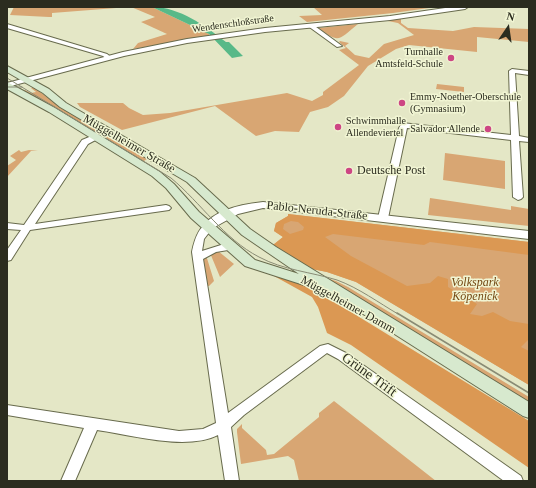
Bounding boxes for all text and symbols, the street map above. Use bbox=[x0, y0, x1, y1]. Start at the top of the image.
north arrow bbox=[488, 8, 528, 48]
text: N bbox=[505, 10, 516, 23]
street label: Wendenschloßstraße bbox=[191, 12, 275, 36]
place label: Turnhalle Amtsfeld-Schule bbox=[375, 46, 443, 70]
marker: Turnhalle Amtsfeld-Schule bbox=[446, 53, 456, 63]
place label: Emmy-Noether-Oberschule (Gymnasium) bbox=[410, 91, 521, 114]
marker: Emmy-Noether-Oberschule (Gymnasium) bbox=[397, 98, 407, 108]
street label: Müggelheimer Straße bbox=[80, 112, 178, 176]
place label: Schwimmhalle Allendeviertel bbox=[346, 115, 406, 138]
marker: Schwimmhalle Allendeviertel bbox=[333, 122, 343, 132]
place label: Salvador Allende bbox=[410, 123, 480, 135]
marker: Salvador Allende bbox=[483, 124, 493, 134]
place label: Deutsche Post bbox=[357, 164, 425, 178]
marker: Deutsche Post bbox=[344, 166, 354, 176]
street label: Pablo-Neruda-Straße bbox=[266, 199, 368, 223]
street label: Müggelheimer Damm bbox=[298, 273, 398, 337]
park label: Volkspark Köpenick bbox=[451, 276, 499, 304]
street label: Grüne Trift bbox=[338, 349, 400, 401]

